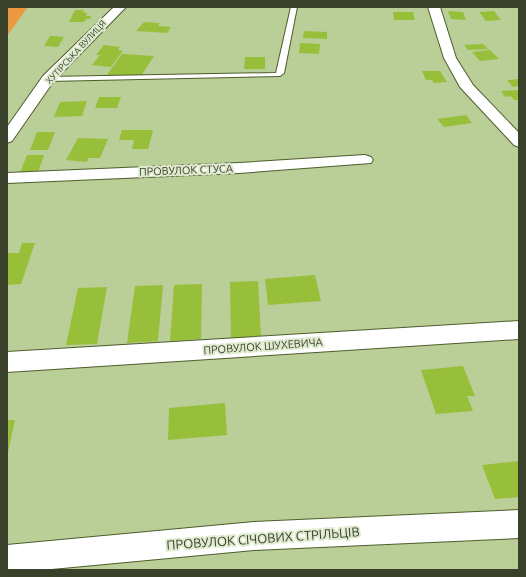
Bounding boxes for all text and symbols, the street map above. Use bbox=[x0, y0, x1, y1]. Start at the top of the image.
street label: ХУТІРСЬКА ВУЛИЦЯ bbox=[44, 18, 108, 86]
street label: ПРОВУЛОК СТУСА bbox=[139, 162, 234, 178]
street label: ПРОВУЛОК ШУХЕВИЧА bbox=[203, 336, 324, 356]
street label: ПРОВУЛОК СІЧОВИХ СТРІЛЬЦІВ bbox=[166, 524, 360, 552]

